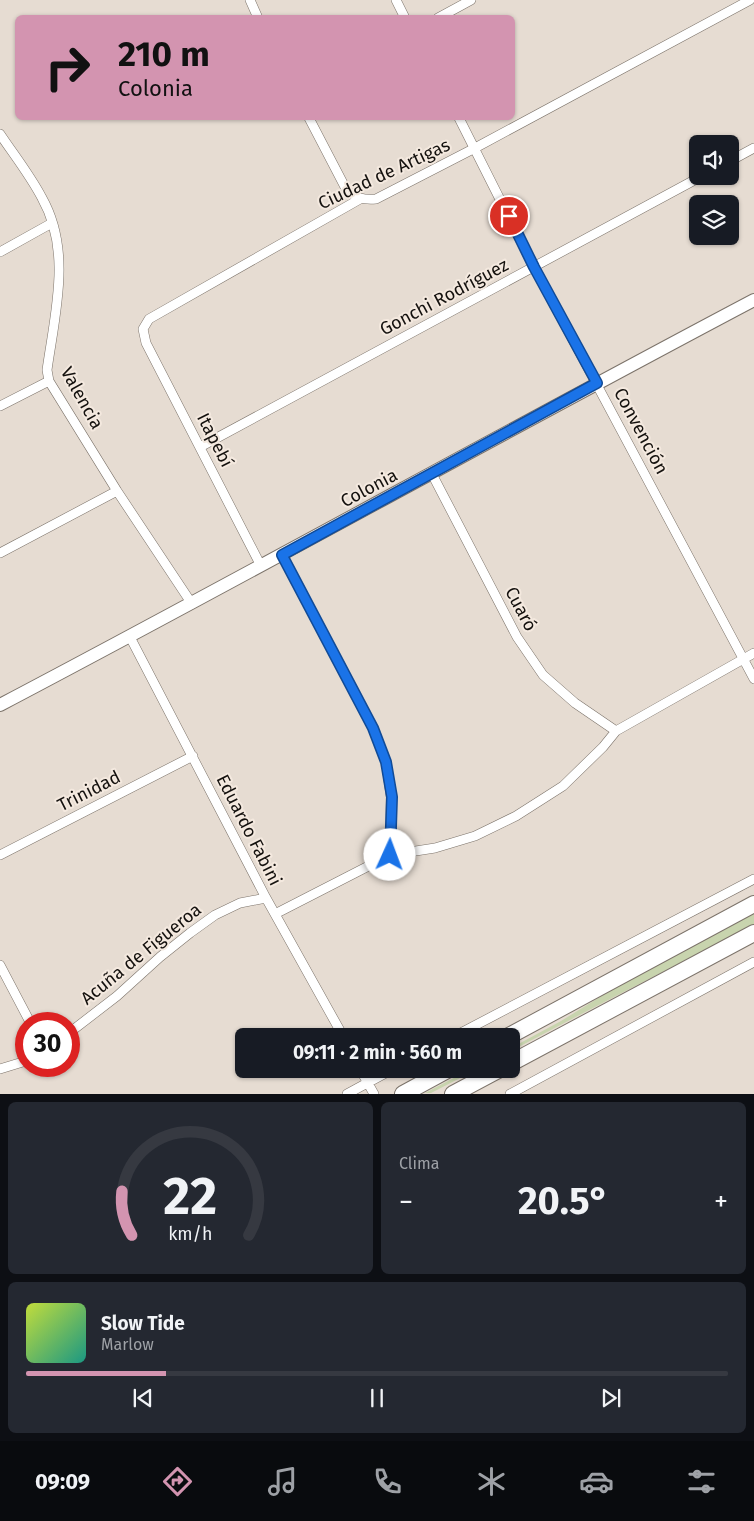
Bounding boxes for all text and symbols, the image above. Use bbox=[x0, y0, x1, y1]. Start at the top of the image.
text: 210 m bbox=[118, 33, 210, 75]
icon: right bbox=[35, 35, 100, 100]
text: Colonia bbox=[118, 75, 193, 102]
street label: Ciudad de Artigas bbox=[315, 134, 453, 214]
map controls bbox=[689, 135, 739, 245]
button: sound bbox=[689, 135, 739, 185]
pin bbox=[488, 195, 530, 237]
button: layers bbox=[689, 195, 739, 245]
icon: arrive bbox=[495, 202, 523, 230]
street label: Gonchi Rodríguez bbox=[376, 254, 512, 340]
street label: Valencia bbox=[56, 363, 108, 433]
street label: Convención bbox=[609, 384, 673, 478]
street label: Itapebí bbox=[192, 409, 238, 471]
street label: Colonia bbox=[337, 464, 401, 512]
street label: Cuaró bbox=[500, 583, 542, 635]
street label: Trinidad bbox=[54, 766, 124, 816]
street label: Eduardo Fabini bbox=[212, 771, 286, 889]
position arrow bbox=[363, 828, 415, 880]
street label: Acuña de Figueroa bbox=[76, 899, 206, 1009]
speed limit sign: 30 bbox=[15, 1012, 80, 1077]
text: 09:11 · 2 min · 560 m bbox=[293, 1041, 462, 1064]
text: Clima bbox=[399, 1154, 439, 1173]
text: 22 bbox=[164, 1165, 217, 1228]
text: 20.5° bbox=[518, 1178, 609, 1224]
text: − bbox=[399, 1185, 413, 1218]
text: + bbox=[714, 1185, 728, 1218]
text: km/h bbox=[168, 1223, 213, 1245]
text: Slow Tide bbox=[101, 1312, 185, 1335]
text: Marlow bbox=[101, 1335, 154, 1354]
icon: previous bbox=[129, 1384, 157, 1412]
icon: pause bbox=[363, 1384, 391, 1412]
icon: next bbox=[597, 1384, 625, 1412]
icon: directions bbox=[160, 1464, 195, 1499]
icon: music bbox=[265, 1464, 300, 1499]
icon: phone bbox=[370, 1464, 405, 1499]
icon: climate bbox=[474, 1464, 509, 1499]
icon: car bbox=[579, 1464, 614, 1499]
icon: filters bbox=[684, 1464, 719, 1499]
text: 09:09 bbox=[35, 1468, 90, 1495]

